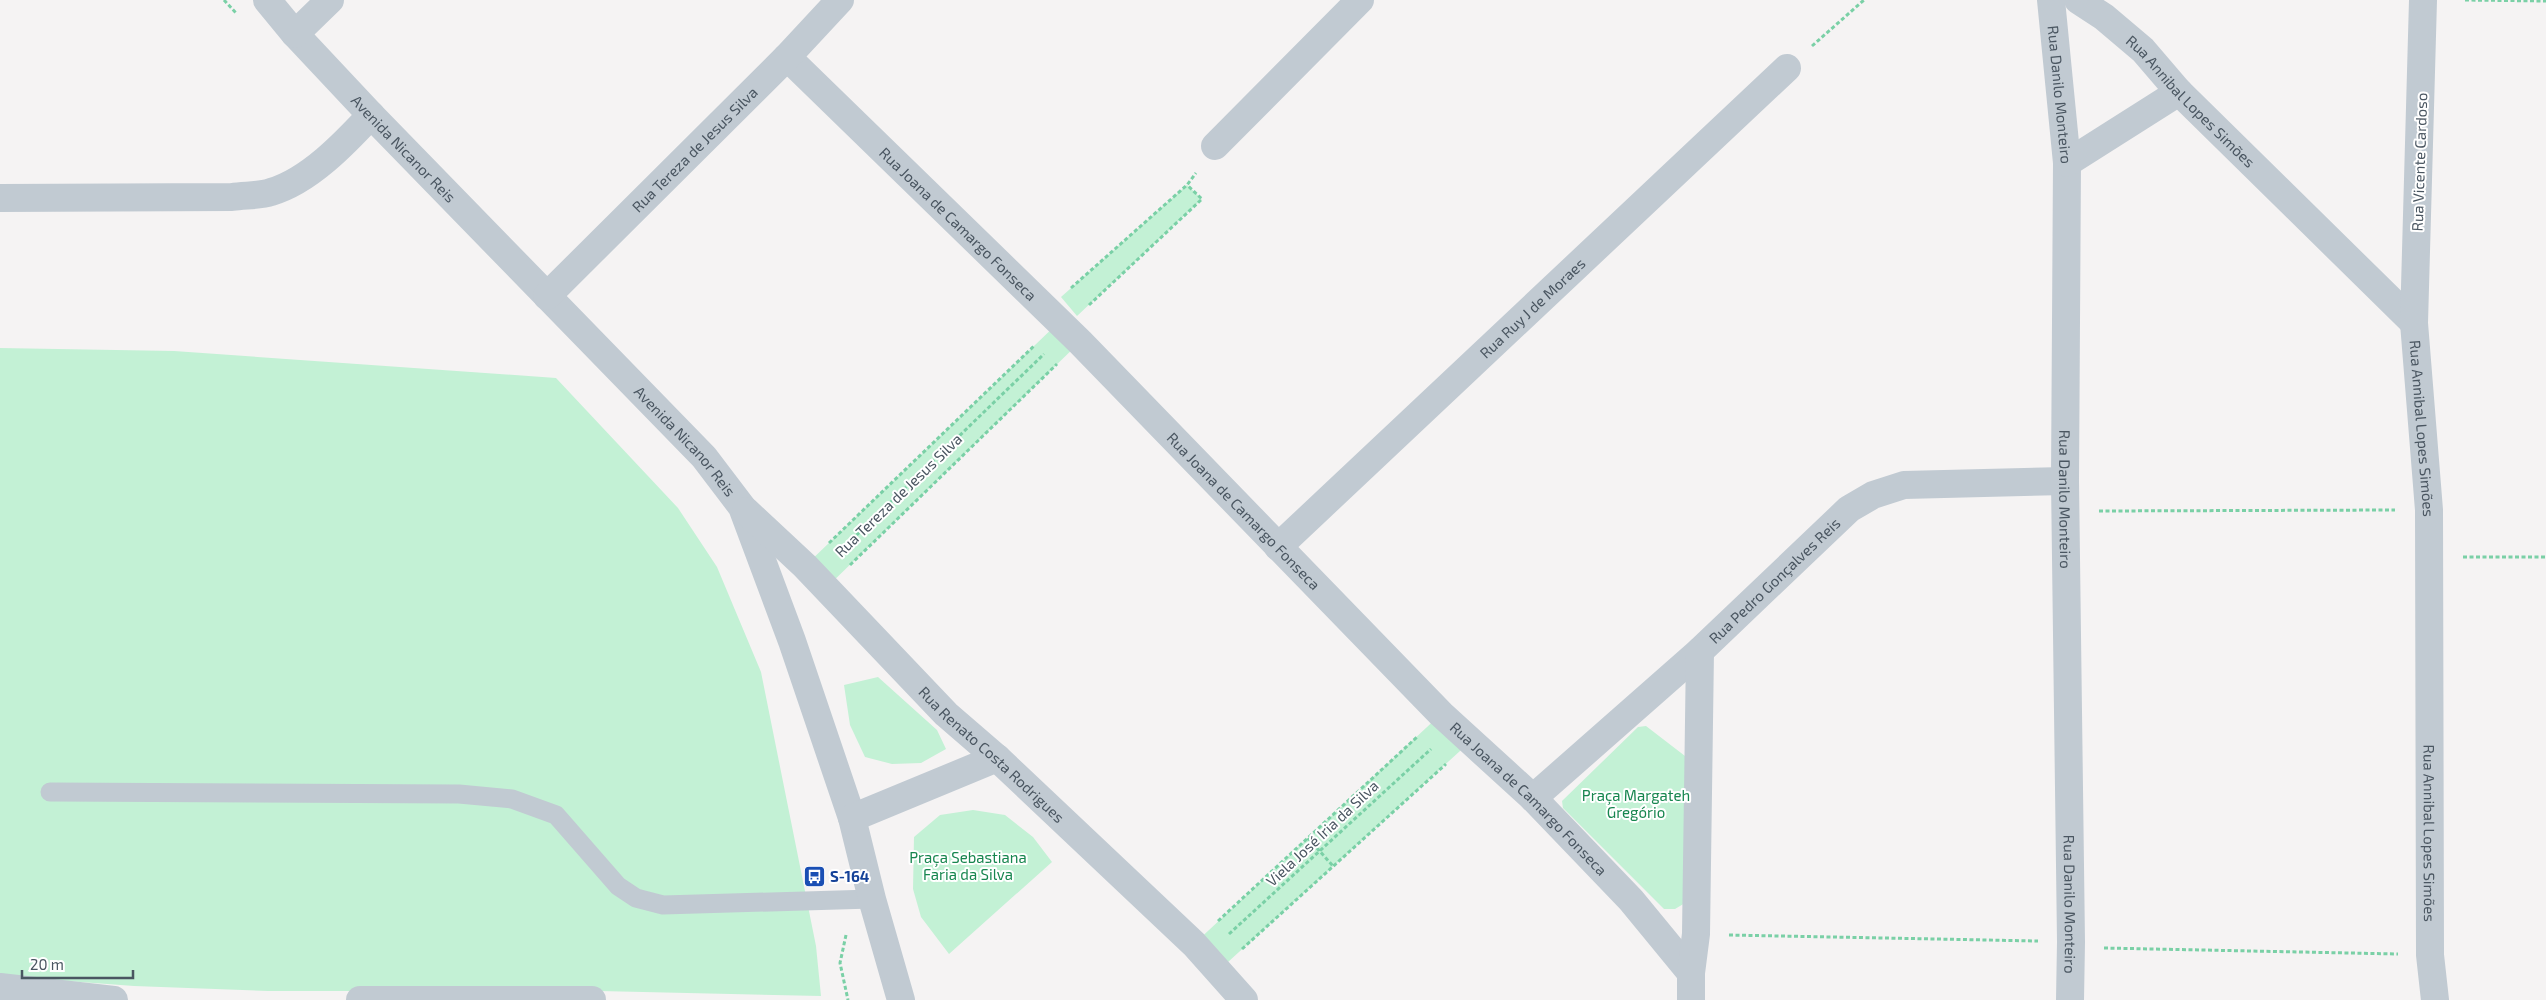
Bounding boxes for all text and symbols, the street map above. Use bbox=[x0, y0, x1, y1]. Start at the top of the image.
street label: Rua Danilo Monteiro bbox=[2045, 25, 2076, 164]
street label: Rua Annibal Lopes Simões bbox=[2123, 31, 2259, 171]
street label: Rua Tereza de Jesus Silva bbox=[628, 83, 761, 216]
street label: Avenida Nicanor Reis bbox=[348, 91, 460, 206]
street label: Rua Vicente Cardoso bbox=[2408, 92, 2430, 232]
street label: Rua Joana de Camargo Fonseca bbox=[876, 143, 1041, 304]
street label: Rua Ruy J de Moraes bbox=[1476, 254, 1589, 362]
street label: Rua Annibal Lopes Simões bbox=[2406, 339, 2438, 517]
street label: Avenida Nicanor Reis bbox=[631, 382, 739, 500]
street label: Rua Joana de Camargo Fonseca bbox=[1164, 428, 1324, 593]
street label: Rua Tereza de Jesus Silva bbox=[831, 430, 965, 560]
street label: Rua Danilo Monteiro bbox=[2056, 430, 2075, 569]
street label: Rua Pedro Gonçalves Reis bbox=[1705, 514, 1844, 647]
street label: Rua Renato Costa Rodrigues bbox=[915, 682, 1068, 826]
street label: Rua Joana de Camargo Fonseca bbox=[1447, 718, 1611, 879]
street label: Rua Annibal Lopes Simões bbox=[2421, 745, 2439, 922]
street label: Viela José Iria da Silva bbox=[1262, 776, 1382, 890]
park label: Praça Margateh Gregório bbox=[1582, 786, 1690, 821]
street label: Rua Danilo Monteiro bbox=[2061, 835, 2080, 974]
park label: Praça Sebastiana Faria da Silva bbox=[909, 848, 1027, 883]
bus stop icon: S-164 bbox=[802, 864, 826, 888]
place label: S-164 bbox=[830, 867, 870, 885]
scale bar bbox=[22, 948, 134, 980]
text: 20 m bbox=[30, 955, 64, 973]

